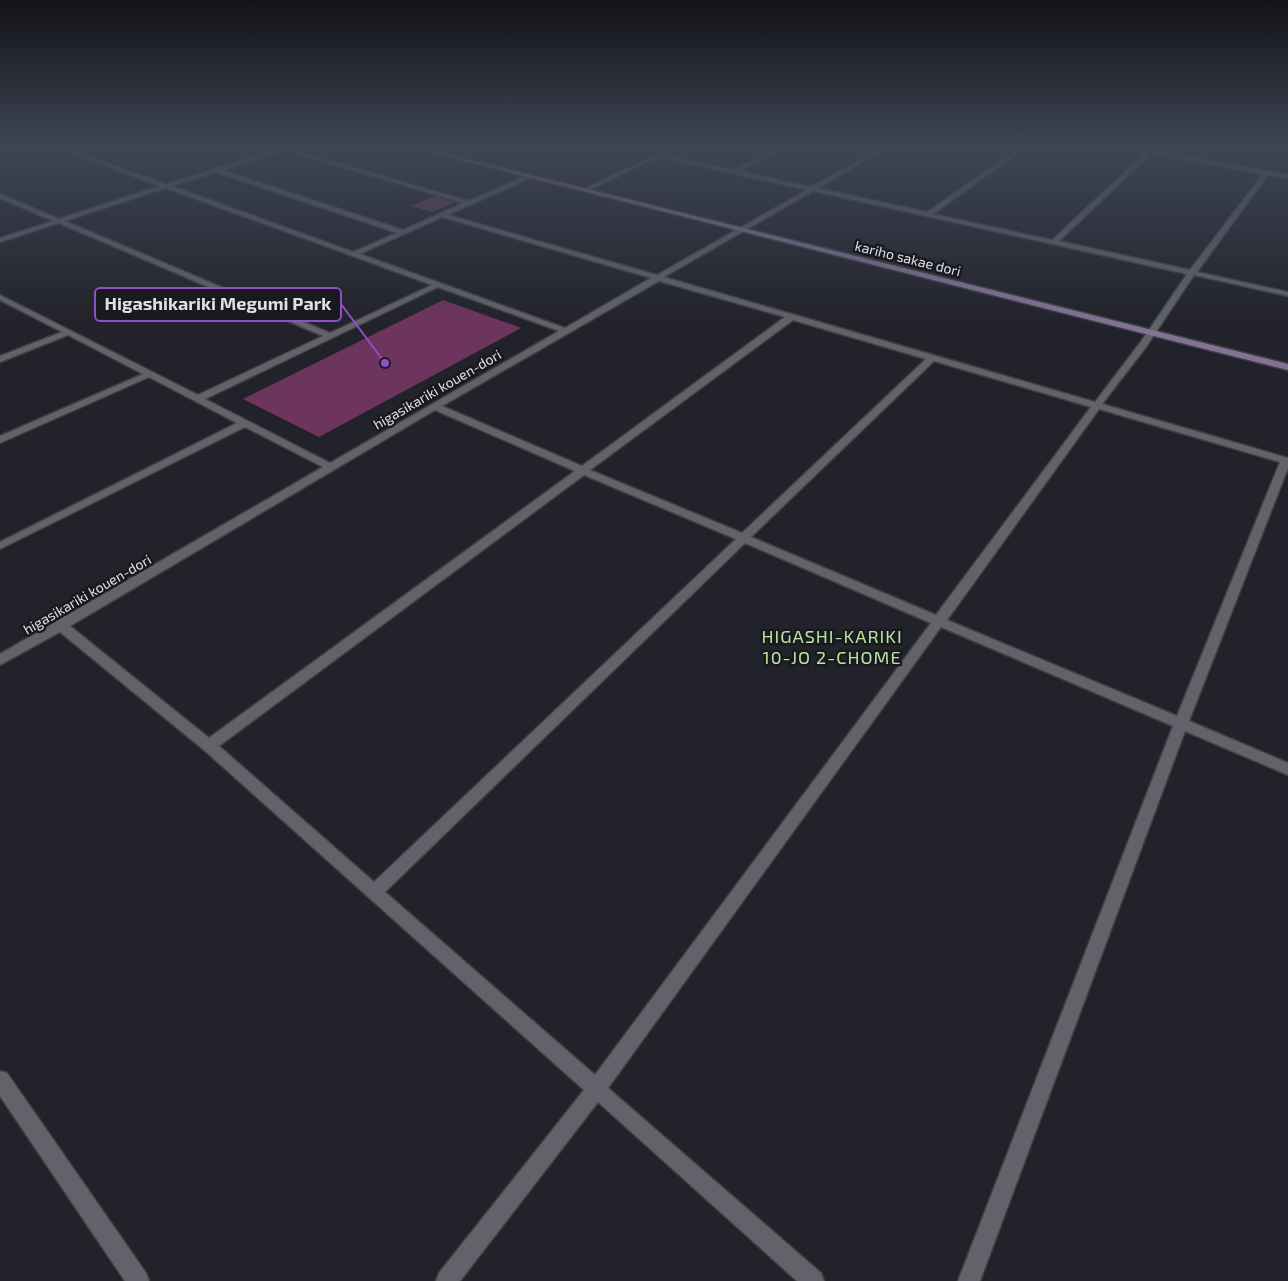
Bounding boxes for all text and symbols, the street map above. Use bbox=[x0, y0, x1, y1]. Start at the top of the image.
street label: kariho sakae dori bbox=[853, 237, 963, 279]
callout: Higashikariki Megumi Park bbox=[95, 288, 341, 321]
text: Higashikariki Megumi Park bbox=[105, 292, 331, 314]
street label: higasikariki kouen-dori bbox=[370, 345, 504, 433]
street label: higasikariki kouen-dori bbox=[20, 550, 154, 638]
district label: HIGASHI-KARIKI 10-JO 2-CHOME bbox=[761, 625, 903, 668]

